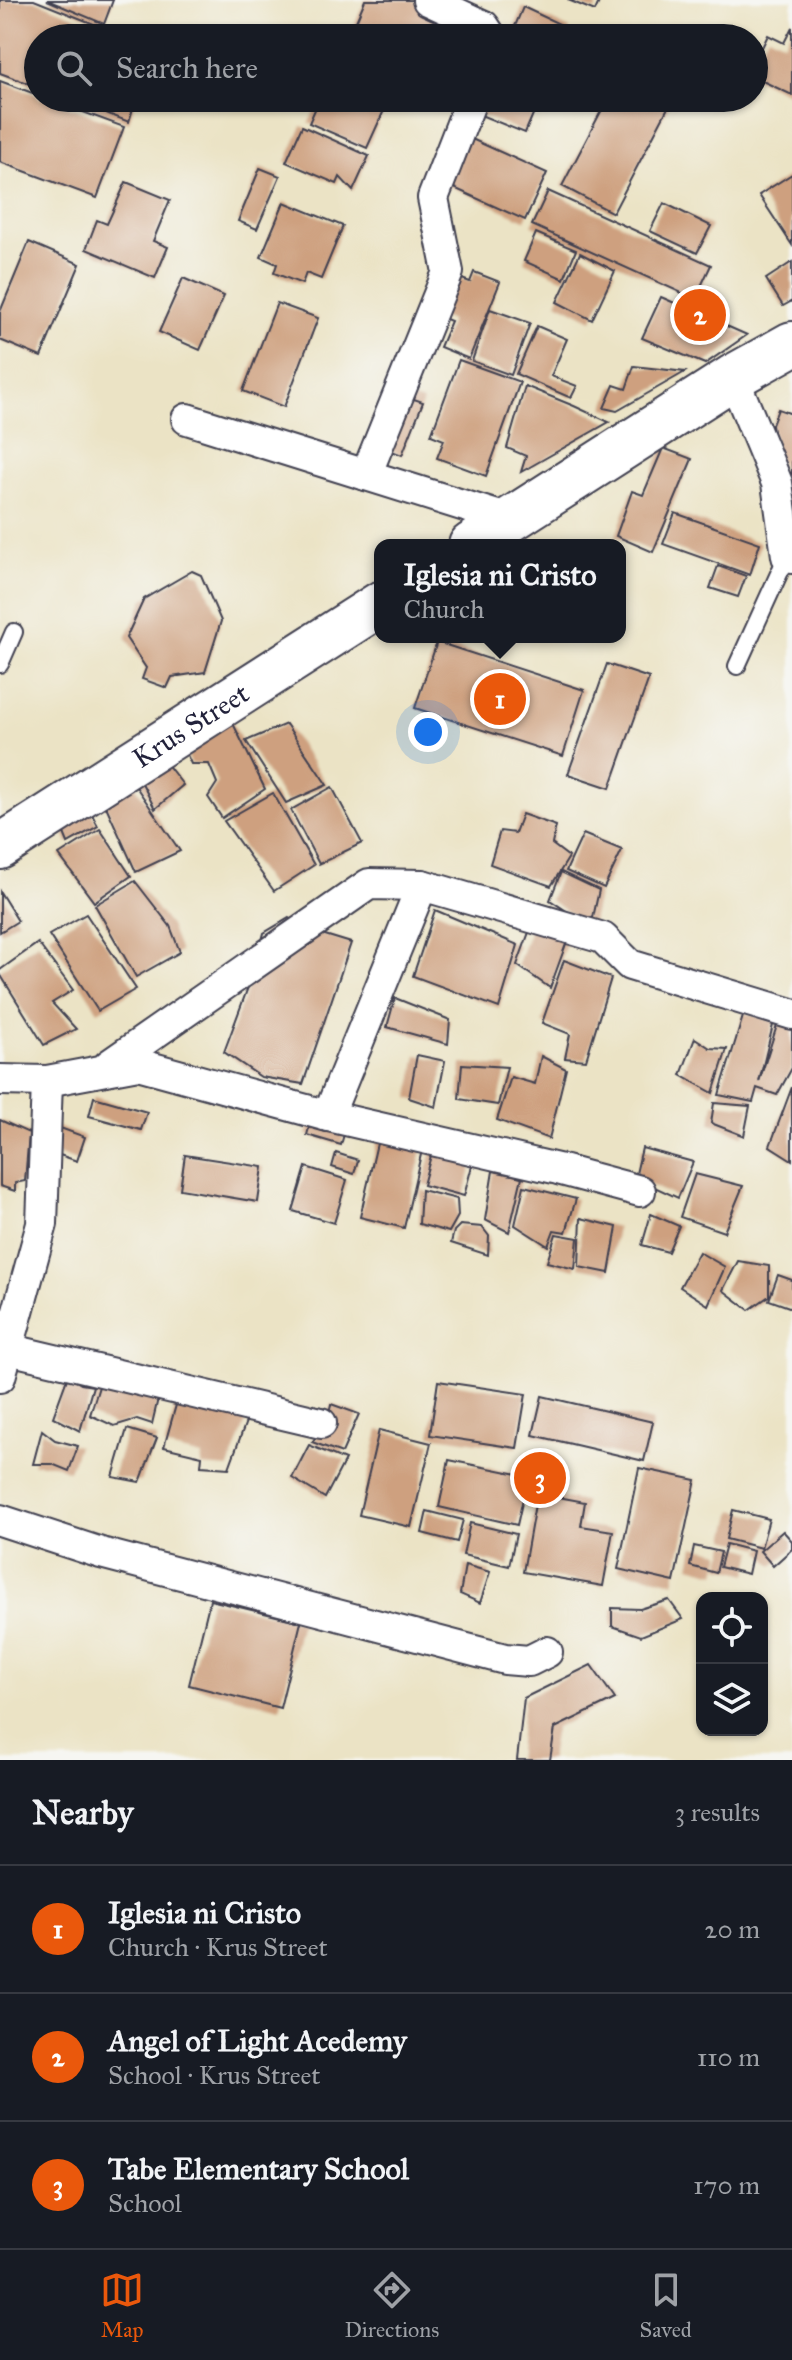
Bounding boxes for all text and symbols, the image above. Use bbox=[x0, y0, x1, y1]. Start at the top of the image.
search box bbox=[24, 24, 768, 112]
icon: search bbox=[52, 46, 96, 90]
text: Search here bbox=[116, 50, 258, 86]
pin: 2 bbox=[674, 285, 726, 345]
popup bbox=[374, 539, 626, 643]
text: Iglesia ni Cristo bbox=[403, 557, 597, 593]
text: Church bbox=[403, 593, 484, 625]
pin: 1 bbox=[474, 669, 526, 729]
street label: Krus Street bbox=[126, 675, 255, 775]
your location bbox=[408, 712, 448, 752]
pin: 3 bbox=[514, 1448, 566, 1508]
map controls bbox=[696, 1592, 768, 1736]
button: locate bbox=[696, 1592, 768, 1664]
button: layers bbox=[696, 1664, 768, 1736]
text: Nearby bbox=[32, 1792, 134, 1833]
text: 3 results bbox=[675, 1796, 760, 1828]
text: Iglesia ni Cristo bbox=[108, 1895, 301, 1931]
text: 1 bbox=[53, 1913, 63, 1945]
text: 20 m bbox=[705, 1913, 760, 1945]
text: Church · Krus Street bbox=[108, 1931, 328, 1963]
text: Angel of Light Acedemy bbox=[108, 2023, 407, 2059]
text: 2 bbox=[52, 2041, 64, 2073]
text: 110 m bbox=[697, 2041, 760, 2073]
text: School · Krus Street bbox=[108, 2059, 321, 2091]
text: Tabe Elementary School bbox=[108, 2151, 409, 2187]
text: 3 bbox=[53, 2169, 63, 2201]
text: 170 m bbox=[693, 2169, 760, 2201]
text: School bbox=[108, 2187, 182, 2219]
tab: Map bbox=[100, 2268, 144, 2343]
tab: Directions bbox=[344, 2268, 439, 2343]
tab: Saved bbox=[640, 2268, 692, 2343]

